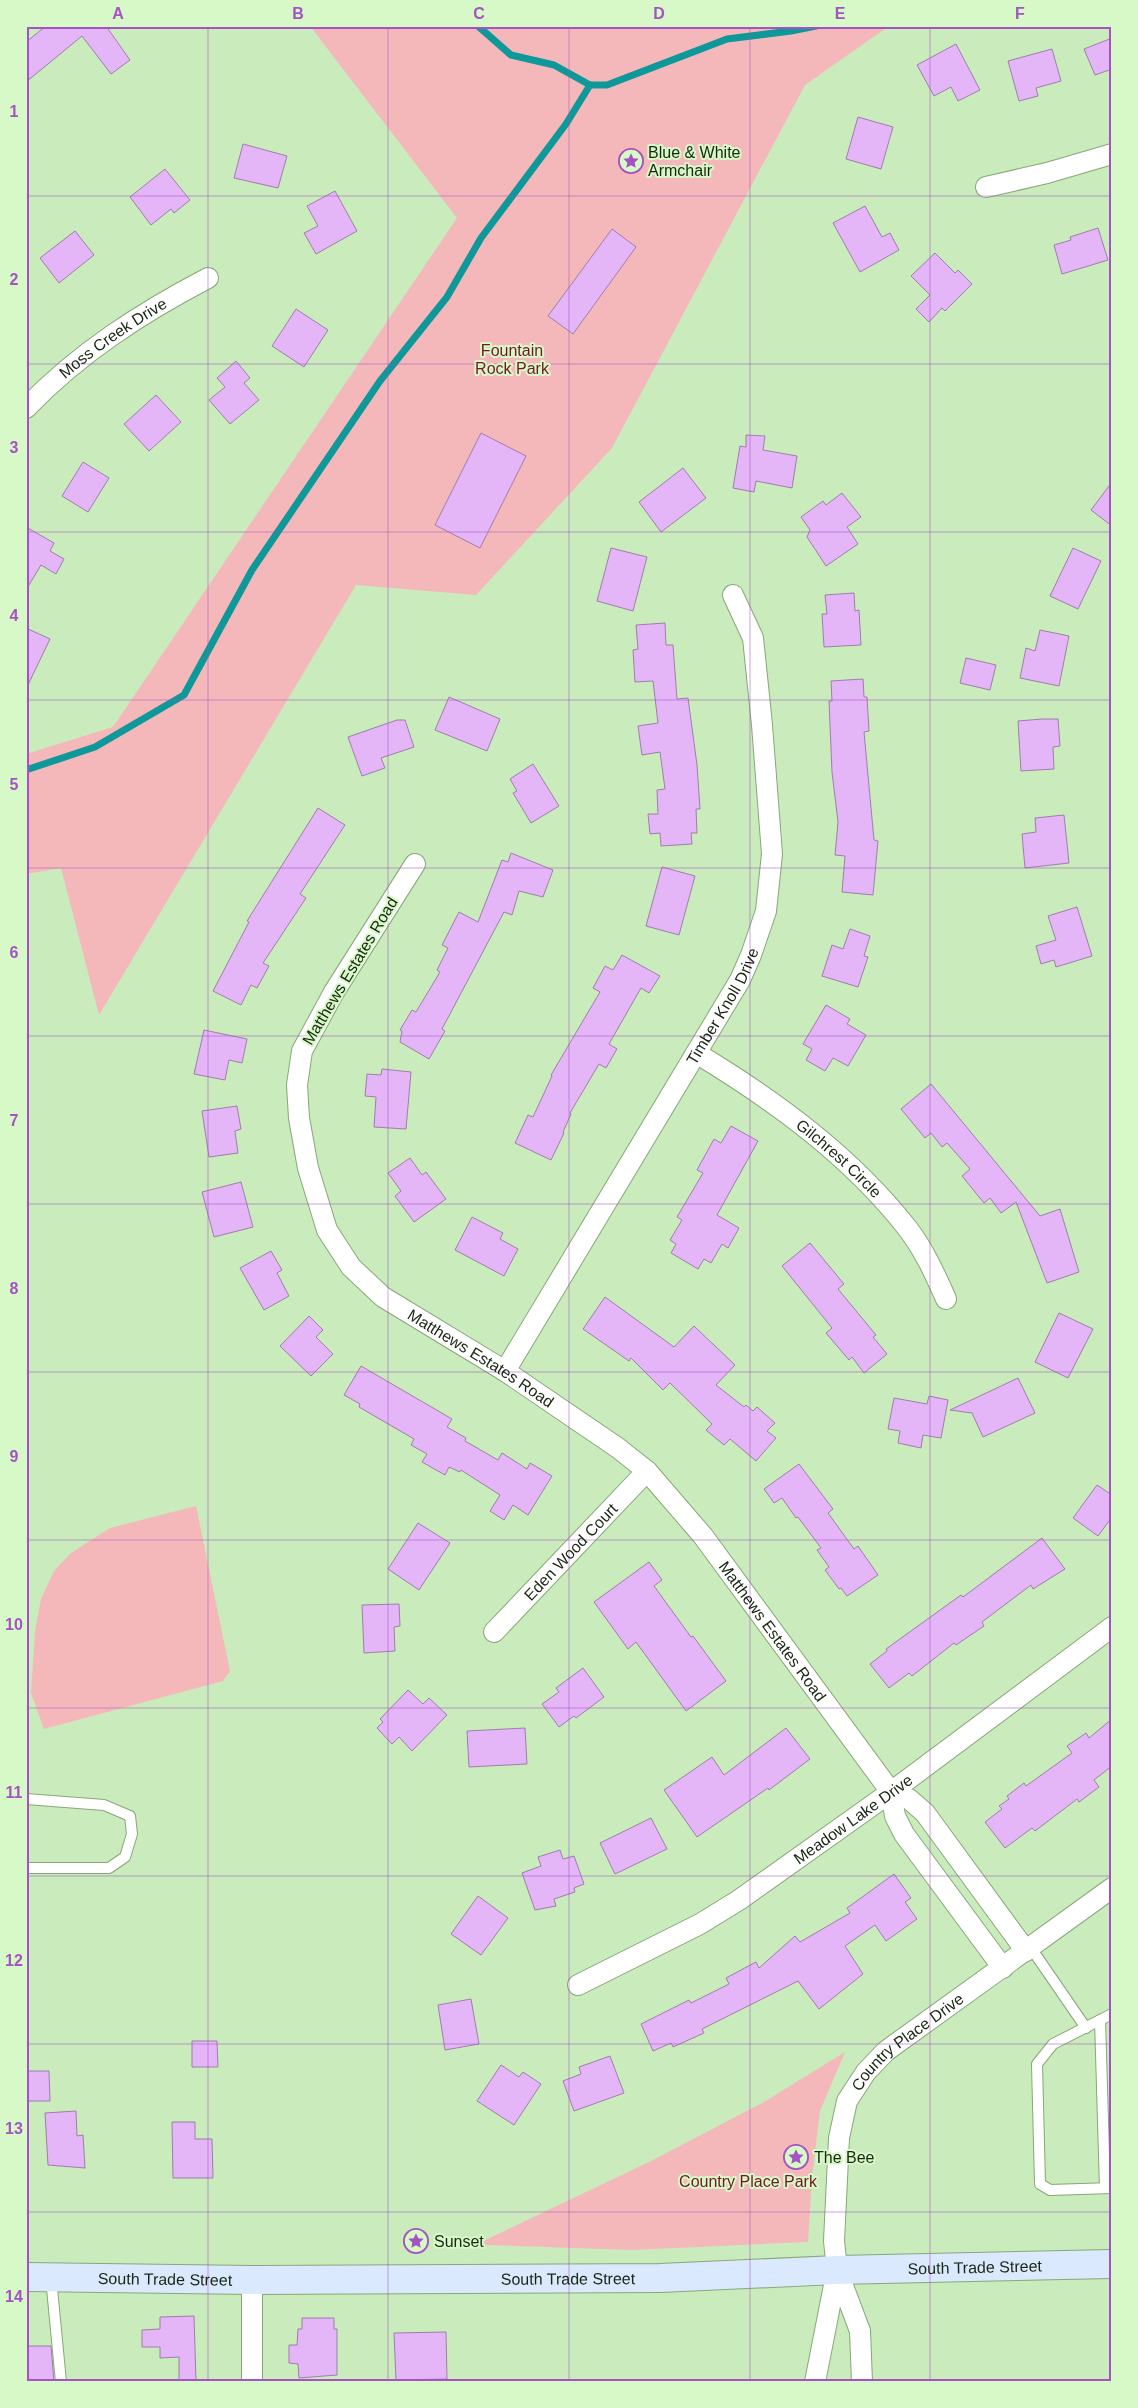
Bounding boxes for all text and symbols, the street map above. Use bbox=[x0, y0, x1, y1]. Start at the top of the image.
text: A bbox=[112, 5, 124, 22]
text: B bbox=[292, 5, 304, 22]
text: C bbox=[473, 5, 485, 22]
text: D bbox=[653, 5, 665, 22]
text: E bbox=[835, 5, 846, 22]
text: F bbox=[1015, 5, 1025, 22]
text: 1 bbox=[10, 103, 19, 120]
place label: Blue & White Armchair bbox=[648, 144, 741, 179]
place icon: Blue & White Armchair bbox=[618, 148, 644, 174]
text: 2 bbox=[10, 271, 19, 288]
street label: Moss Creek Drive bbox=[56, 294, 169, 381]
park label: Fountain Rock Park bbox=[475, 342, 550, 377]
text: 3 bbox=[10, 439, 19, 456]
text: 4 bbox=[10, 607, 19, 624]
text: 5 bbox=[10, 776, 19, 793]
street label: Matthews Estates Road bbox=[299, 894, 401, 1048]
text: 6 bbox=[10, 944, 19, 961]
street label: Timber Knoll Drive bbox=[683, 945, 761, 1067]
text: 7 bbox=[10, 1112, 19, 1129]
street label: Gilchrest Circle bbox=[793, 1116, 885, 1201]
text: 8 bbox=[10, 1280, 19, 1297]
street label: Matthews Estates Road bbox=[405, 1306, 557, 1410]
text: 9 bbox=[10, 1448, 19, 1465]
street label: Eden Wood Court bbox=[521, 1499, 621, 1603]
street label: Matthews Estates Road bbox=[716, 1558, 830, 1704]
text: 10 bbox=[5, 1616, 23, 1633]
street label: Meadow Lake Drive bbox=[790, 1771, 915, 1867]
text: 11 bbox=[6, 1784, 23, 1801]
text: 12 bbox=[5, 1952, 23, 1969]
street label: Country Place Drive bbox=[848, 1990, 967, 2094]
text: 13 bbox=[5, 2120, 23, 2137]
place icon: The Bee bbox=[783, 2144, 809, 2170]
place label: The Bee bbox=[814, 2149, 875, 2166]
park label: Country Place Park bbox=[679, 2173, 818, 2190]
place icon: Sunset bbox=[403, 2228, 429, 2254]
place label: Sunset bbox=[434, 2233, 484, 2250]
street label: South Trade Street bbox=[907, 2257, 1043, 2277]
street label: South Trade Street bbox=[98, 2269, 233, 2288]
street label: South Trade Street bbox=[501, 2270, 636, 2287]
text: 14 bbox=[5, 2288, 23, 2305]

